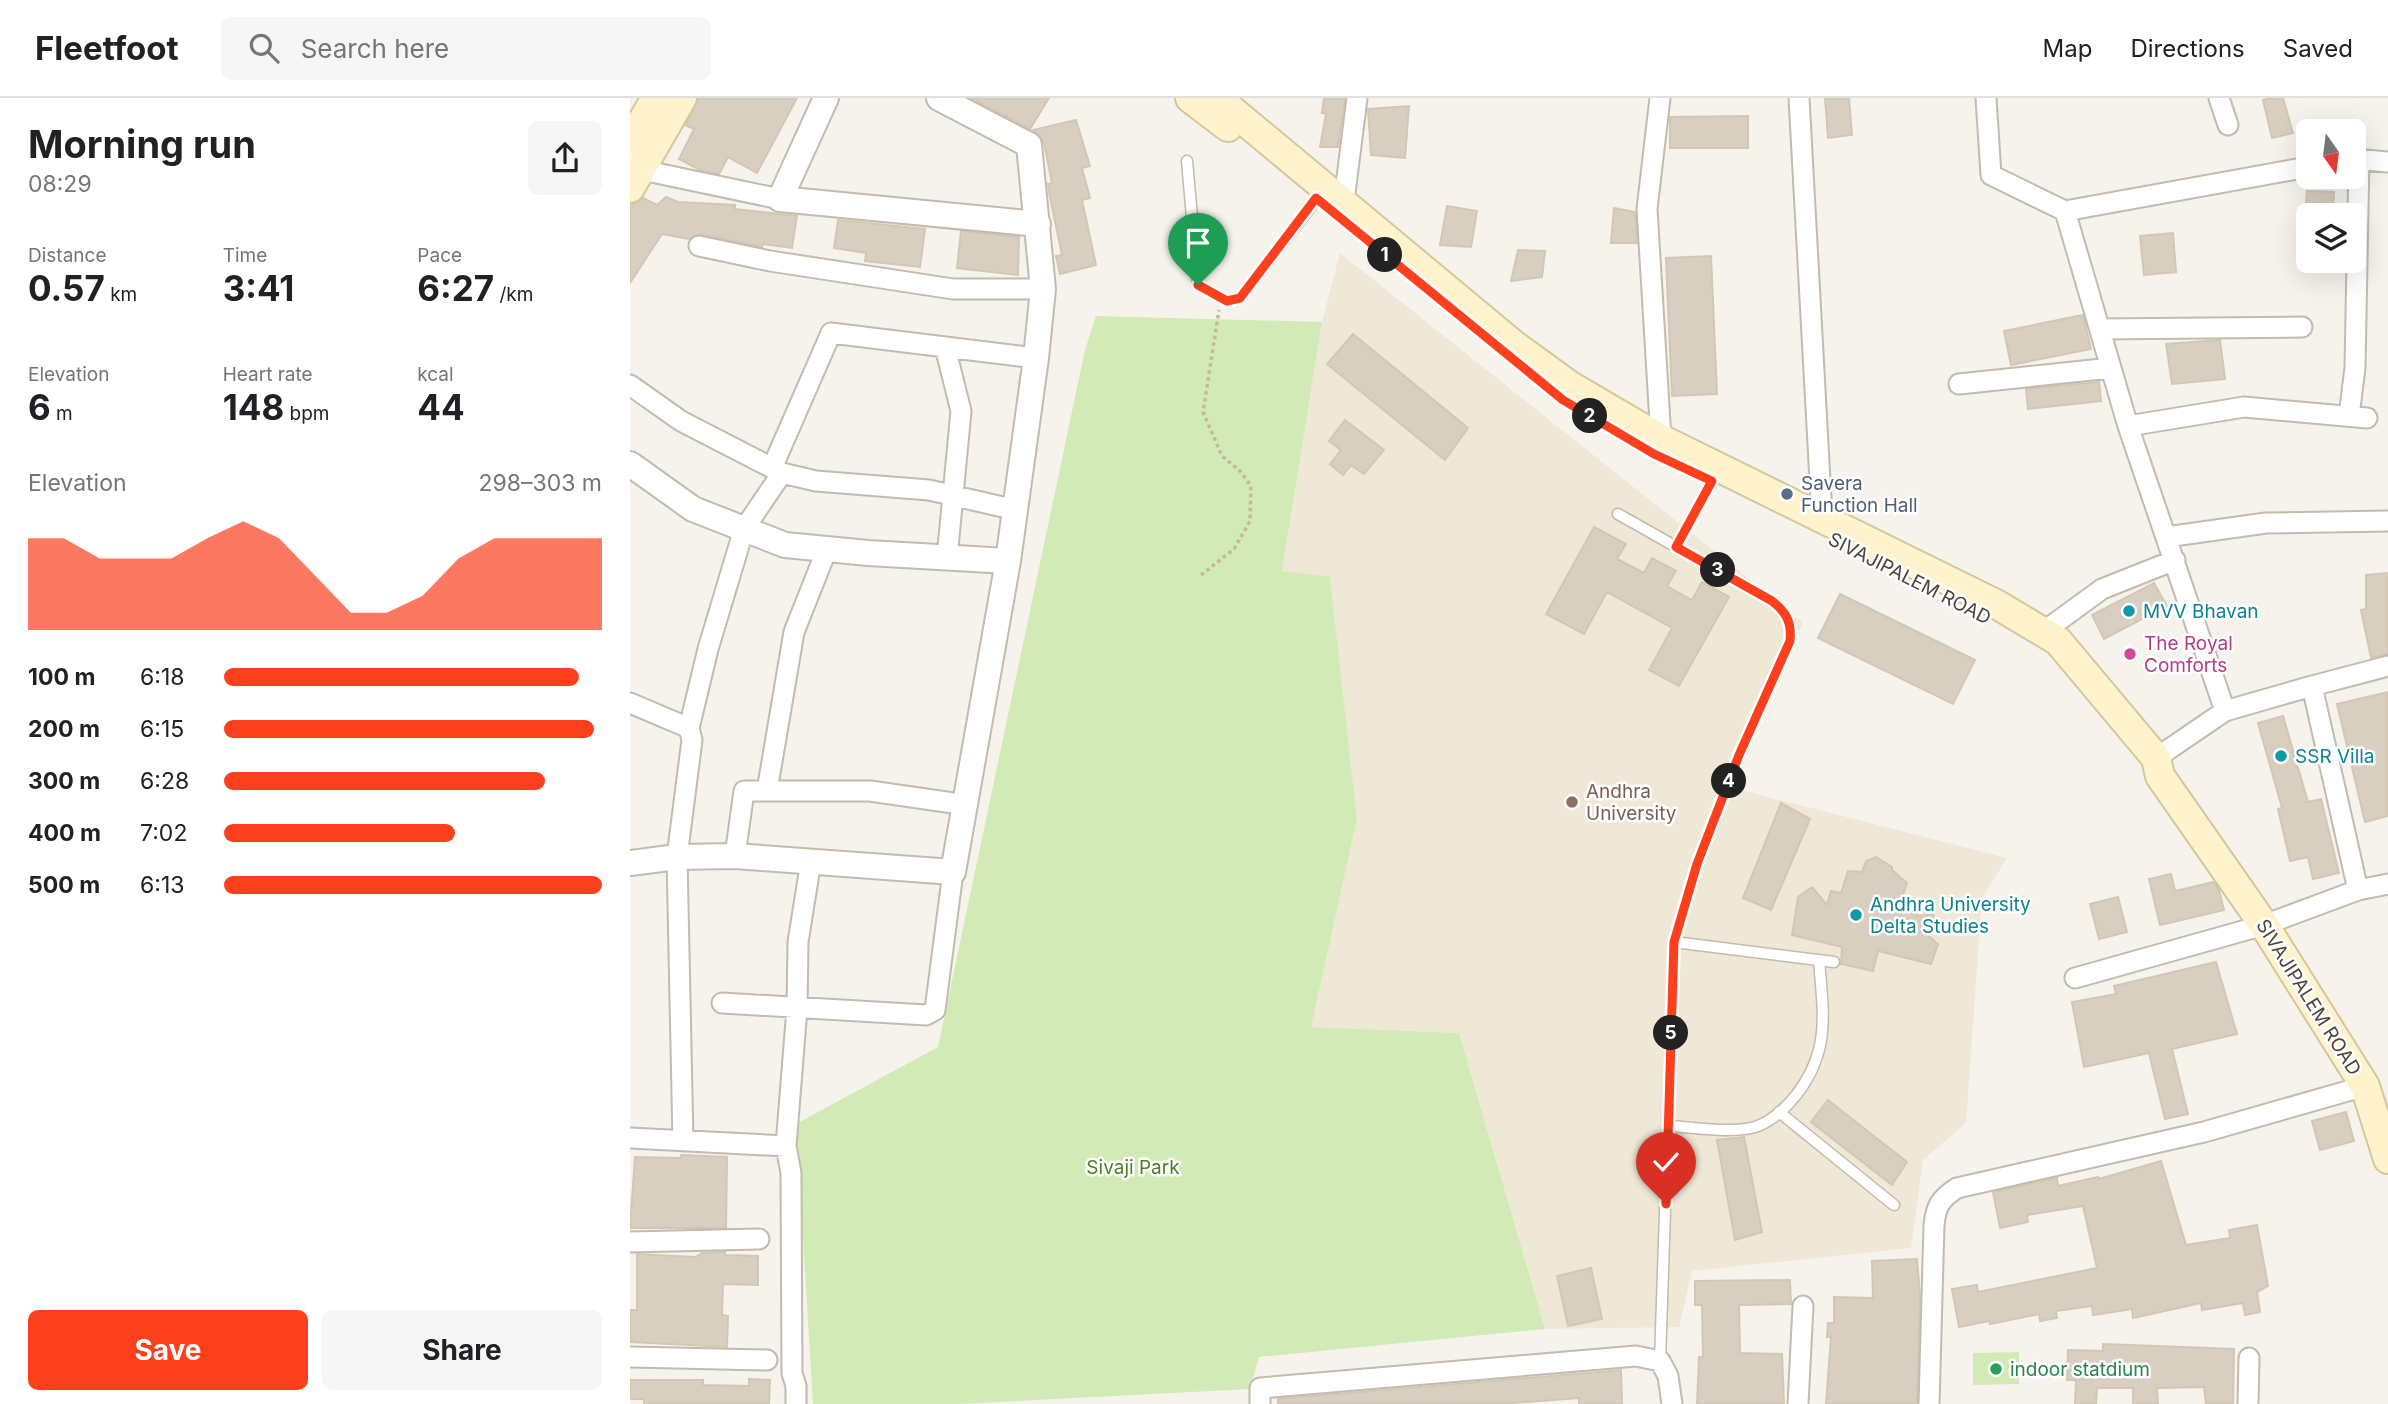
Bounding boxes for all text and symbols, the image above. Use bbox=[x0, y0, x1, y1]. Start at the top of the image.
search box bbox=[221, 17, 711, 80]
text: Fleetfoot bbox=[35, 28, 179, 68]
icon: search bbox=[245, 29, 283, 67]
text: Search here bbox=[301, 33, 449, 64]
text: Map bbox=[2043, 34, 2092, 63]
text: Directions bbox=[2130, 34, 2245, 63]
text: Saved bbox=[2283, 34, 2353, 63]
north arrow bbox=[2296, 119, 2366, 189]
map controls bbox=[2296, 119, 2366, 273]
text: Morning run bbox=[28, 121, 256, 167]
button: share bbox=[528, 121, 602, 195]
text: 08:29 bbox=[28, 170, 92, 198]
button: layers bbox=[2296, 203, 2366, 273]
pin bbox=[1168, 213, 1228, 285]
icon: arrive bbox=[1179, 224, 1217, 262]
pin: 1 bbox=[1368, 238, 1402, 272]
text: 1 bbox=[1380, 243, 1389, 266]
text: Distance bbox=[28, 244, 106, 267]
text: Time bbox=[223, 244, 267, 267]
text: Pace bbox=[417, 244, 462, 267]
text: 0.57 bbox=[28, 267, 105, 309]
text: 3:41 bbox=[223, 267, 294, 309]
text: 6:27 bbox=[417, 267, 494, 309]
text: km bbox=[105, 283, 137, 306]
text: /km bbox=[494, 283, 533, 306]
text: Elevation bbox=[28, 363, 109, 386]
text: Heart rate bbox=[223, 363, 313, 386]
text: kcal bbox=[417, 363, 454, 386]
text: 6 bbox=[28, 386, 51, 428]
text: 148 bbox=[223, 386, 284, 428]
text: 44 bbox=[417, 386, 465, 428]
pin: 2 bbox=[1572, 398, 1608, 434]
text: m bbox=[51, 402, 73, 425]
text: bpm bbox=[284, 402, 329, 425]
text: 2 bbox=[1584, 404, 1595, 427]
text: Elevation bbox=[28, 469, 127, 497]
text: 298–303 m bbox=[478, 469, 602, 497]
place label: Savera Function Hall bbox=[1801, 472, 1918, 517]
marker: Savera Function Hall bbox=[1779, 486, 1795, 502]
street label: SIVAJIPALEM ROAD bbox=[1825, 527, 1995, 629]
pin: 3 bbox=[1700, 552, 1736, 588]
text: 3 bbox=[1711, 558, 1724, 581]
place label: MVV Bhavan bbox=[2143, 600, 2259, 623]
marker: MVV Bhavan bbox=[2121, 603, 2137, 619]
place label: The Royal Comforts bbox=[2144, 632, 2233, 677]
marker: The Royal Comforts bbox=[2122, 646, 2138, 662]
text: 100 m bbox=[28, 663, 95, 691]
text: 6:18 bbox=[140, 663, 184, 691]
text: 200 m bbox=[28, 715, 100, 743]
text: 6:15 bbox=[140, 715, 184, 743]
place label: SSR Villa bbox=[2295, 745, 2375, 768]
marker: SSR Villa bbox=[2273, 748, 2289, 764]
pin: 4 bbox=[1712, 764, 1746, 798]
text: 300 m bbox=[28, 767, 100, 795]
text: 6:28 bbox=[140, 767, 189, 795]
text: 4 bbox=[1722, 769, 1735, 792]
place label: Andhra University bbox=[1586, 780, 1677, 825]
marker: Andhra University bbox=[1564, 794, 1580, 810]
text: 400 m bbox=[28, 819, 101, 847]
text: 7:02 bbox=[140, 819, 187, 847]
text: 500 m bbox=[28, 871, 100, 899]
text: 6:13 bbox=[140, 871, 184, 899]
place label: Andhra University Delta Studies bbox=[1870, 893, 2031, 938]
marker: Andhra University Delta Studies bbox=[1848, 907, 1864, 923]
street label: SIVAJIPALEM ROAD bbox=[2251, 915, 2366, 1080]
pin: 5 bbox=[1654, 1016, 1688, 1051]
text: 5 bbox=[1664, 1021, 1677, 1044]
pin bbox=[1636, 1132, 1696, 1204]
icon: check bbox=[1647, 1143, 1685, 1181]
park label: Sivaji Park bbox=[1086, 1156, 1180, 1179]
button: Save bbox=[28, 1310, 308, 1390]
button: Share bbox=[322, 1310, 602, 1390]
place label: indoor statdium bbox=[2010, 1358, 2150, 1381]
marker: indoor statdium bbox=[1988, 1361, 2004, 1377]

